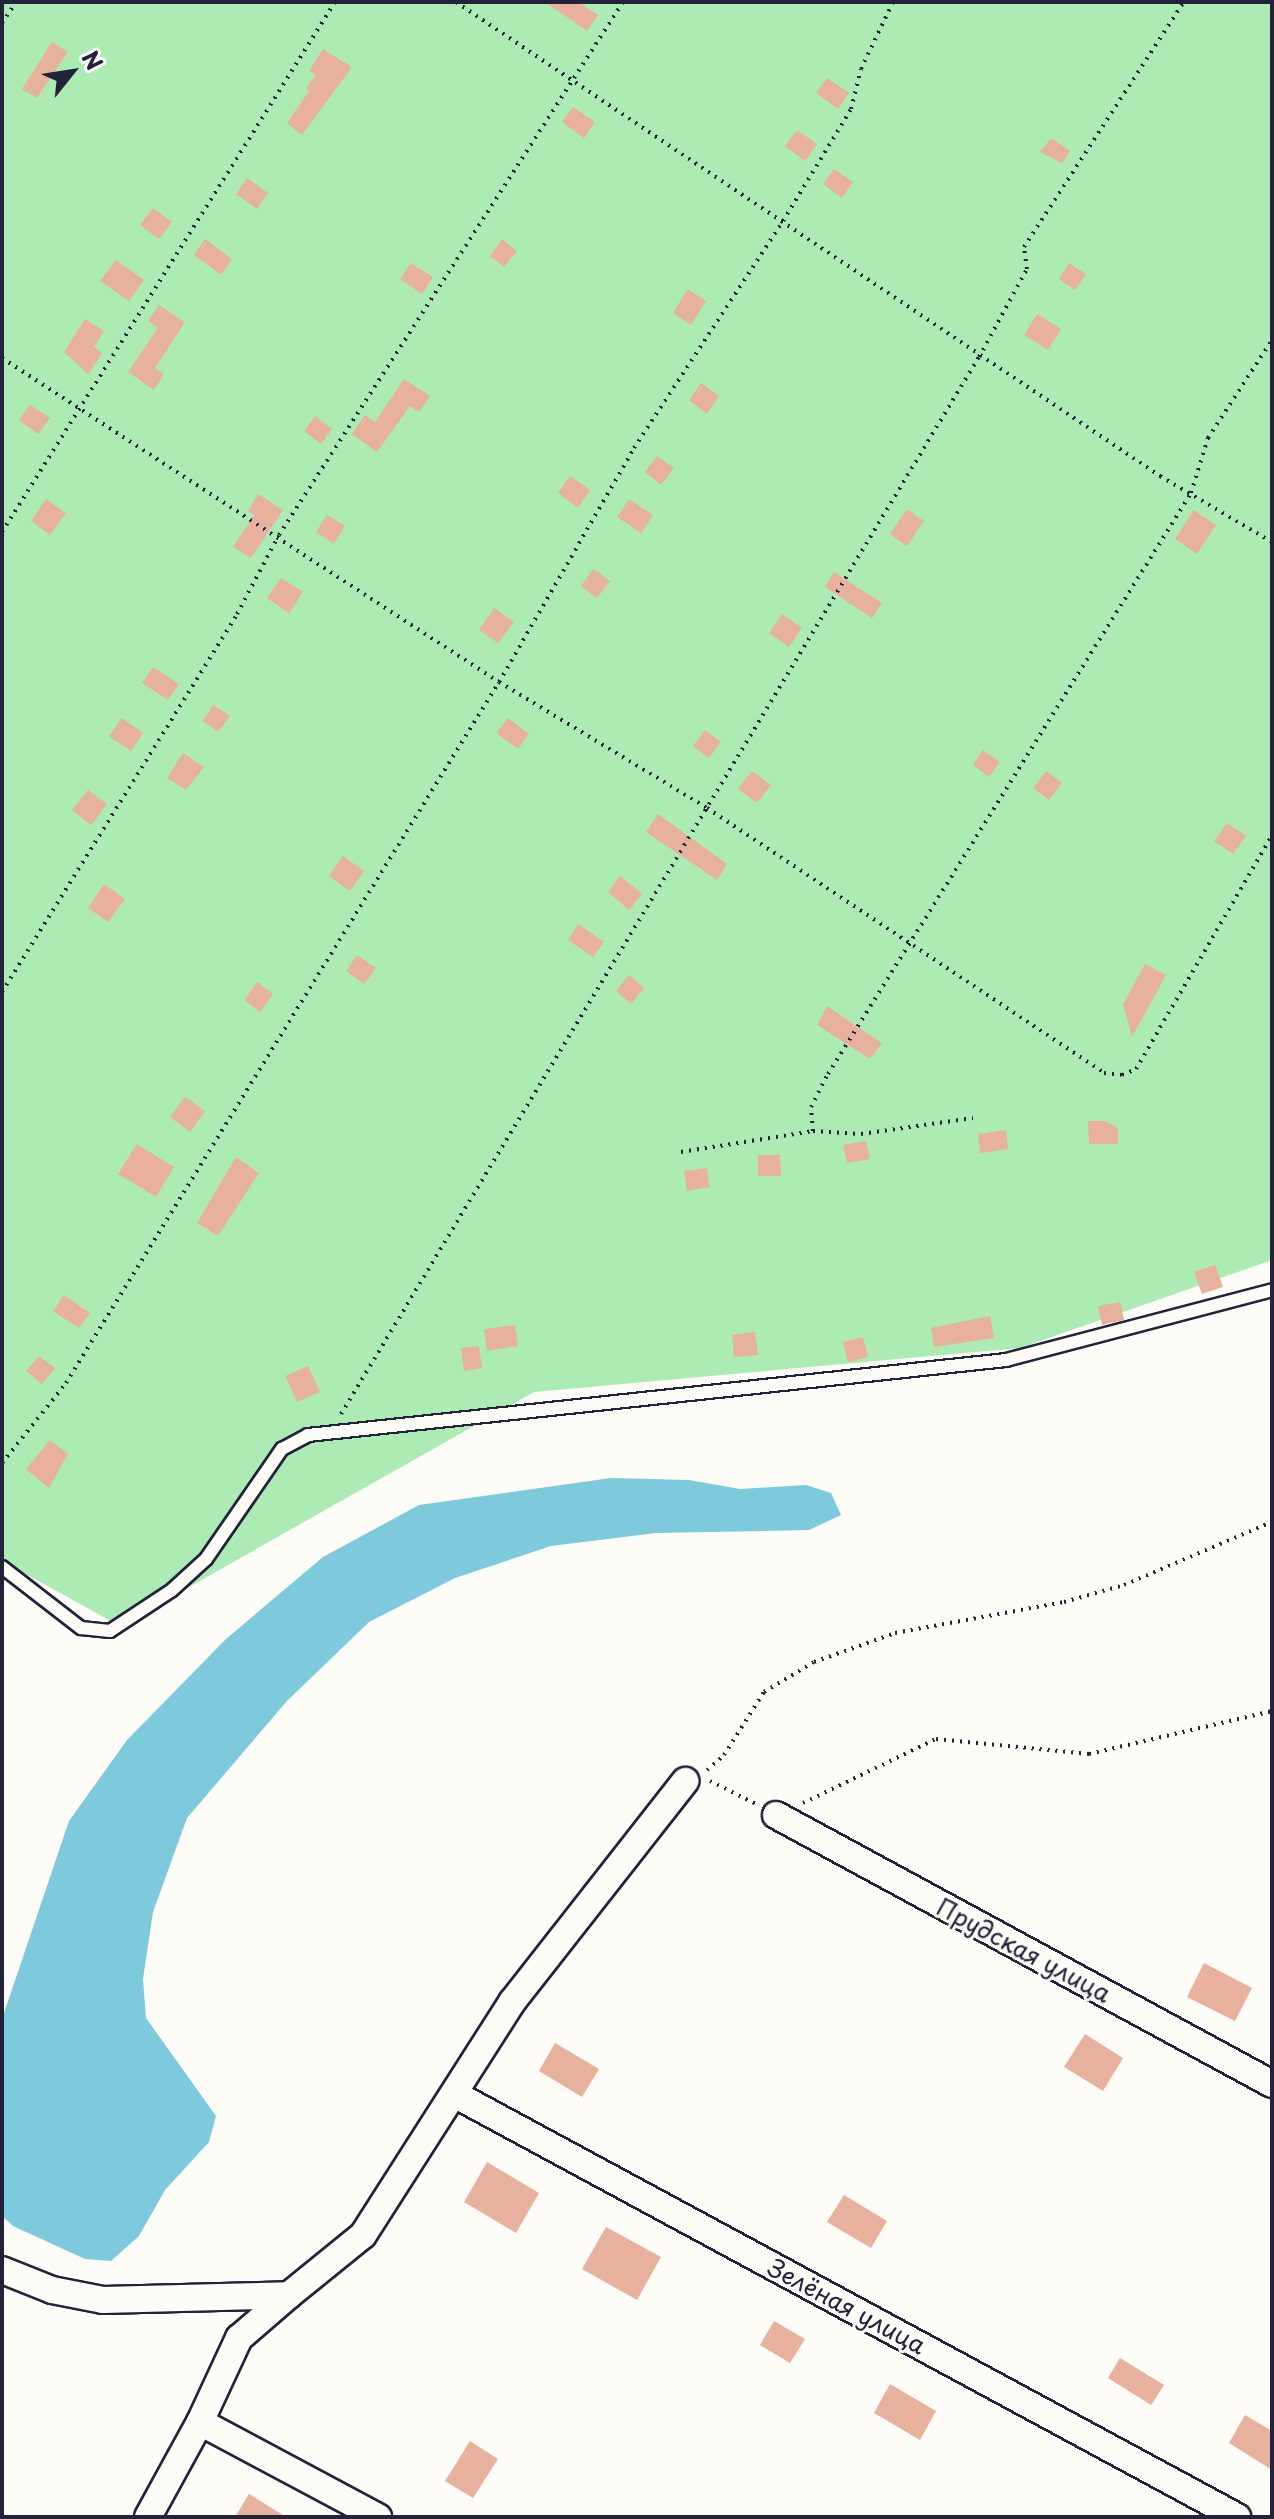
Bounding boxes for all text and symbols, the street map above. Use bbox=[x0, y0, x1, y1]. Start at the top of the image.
north arrow bbox=[32, 32, 112, 112]
text: N bbox=[75, 44, 112, 76]
street label: Прудская улица bbox=[932, 1892, 1116, 2008]
street label: Зелёная улица bbox=[763, 2252, 931, 2360]

